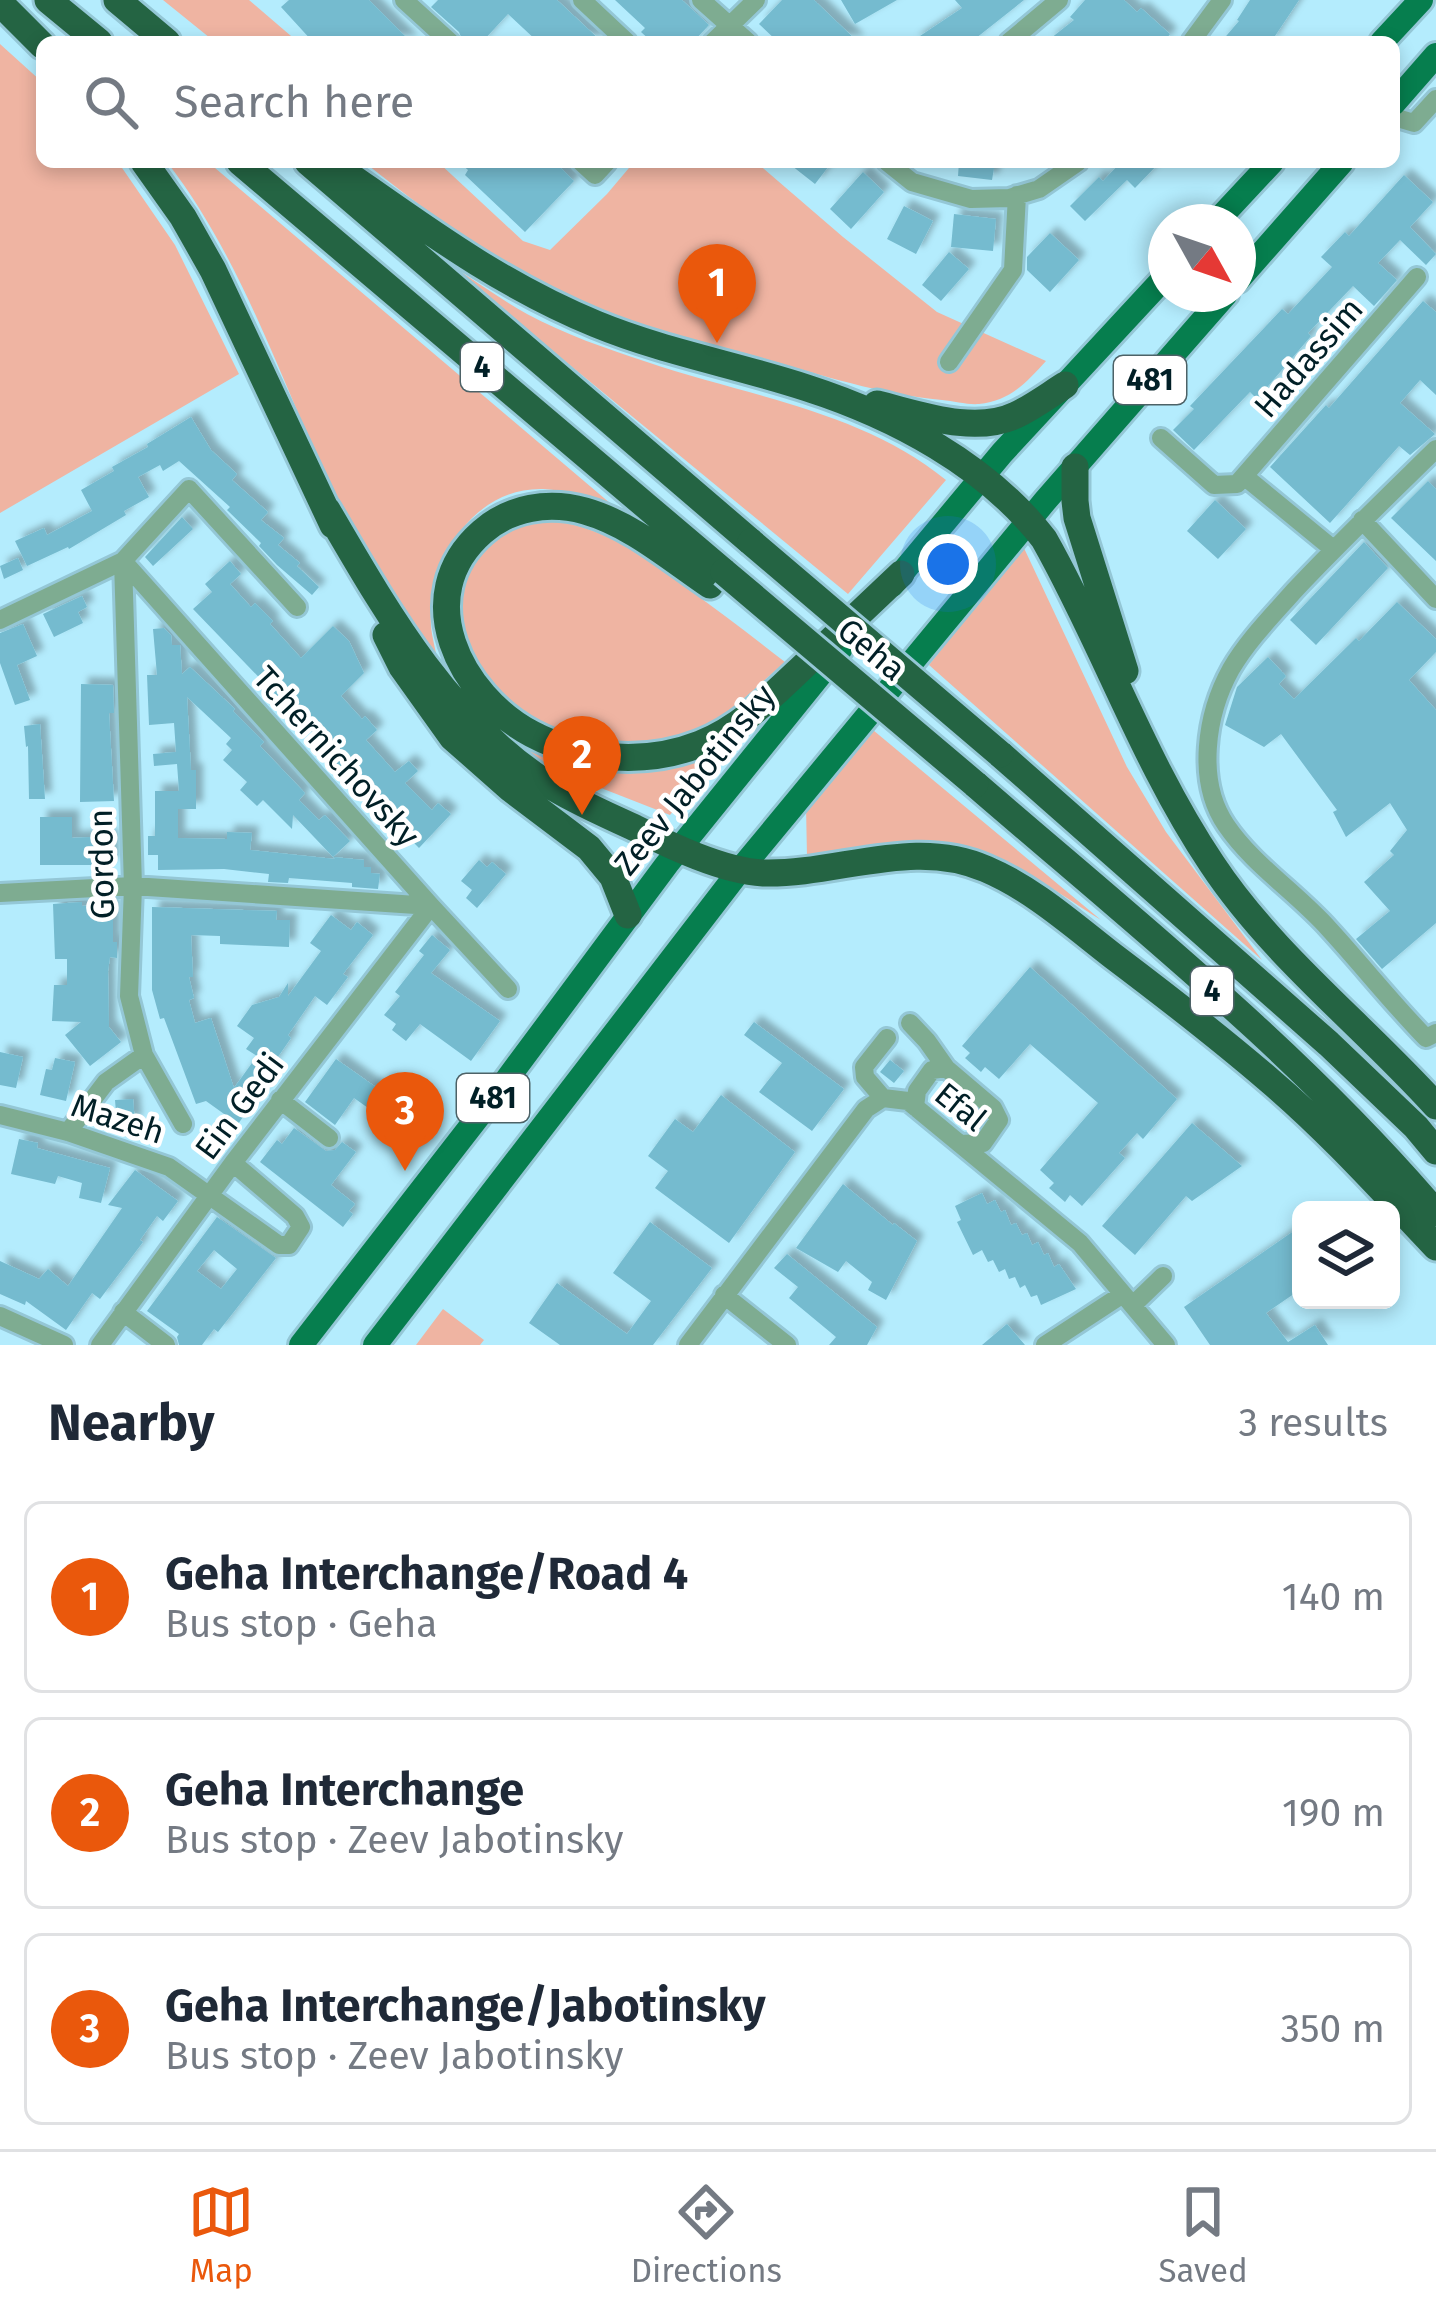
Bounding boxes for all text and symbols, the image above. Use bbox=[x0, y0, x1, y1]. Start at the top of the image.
search box bbox=[36, 36, 1400, 168]
icon: search bbox=[78, 69, 144, 135]
text: Search here bbox=[174, 75, 414, 129]
north arrow bbox=[1148, 204, 1256, 312]
pin: 1 bbox=[678, 244, 756, 343]
street label: Hadassim bbox=[1246, 290, 1372, 426]
road number: 4 bbox=[461, 343, 503, 391]
road number: 481 bbox=[1114, 356, 1186, 404]
your location bbox=[918, 534, 978, 594]
street label: Geha bbox=[829, 610, 913, 690]
street label: Tchernichovsky bbox=[245, 658, 428, 855]
street label: Zeev Jabotinsky bbox=[606, 676, 784, 883]
pin: 2 bbox=[543, 716, 621, 815]
street label: Gordon bbox=[81, 809, 123, 919]
road number: 4 bbox=[1191, 967, 1233, 1015]
street label: Ein Gedi bbox=[187, 1045, 293, 1168]
pin: 3 bbox=[366, 1072, 444, 1171]
road number: 481 bbox=[457, 1074, 529, 1122]
street label: Efal bbox=[927, 1074, 994, 1140]
street label: Mazeh bbox=[66, 1085, 169, 1153]
map controls bbox=[1292, 1201, 1400, 1309]
button: layers bbox=[1292, 1201, 1400, 1309]
text: Nearby bbox=[48, 1392, 214, 1454]
text: 3 results bbox=[1238, 1400, 1388, 1446]
text: Geha Interchange/Road 4 bbox=[165, 1547, 688, 1601]
text: 1 bbox=[81, 1574, 99, 1620]
text: 140 m bbox=[1282, 1574, 1385, 1620]
text: Bus stop · Geha bbox=[165, 1601, 438, 1647]
text: Geha Interchange bbox=[165, 1763, 524, 1817]
text: 2 bbox=[80, 1790, 100, 1836]
text: 190 m bbox=[1282, 1790, 1385, 1836]
text: Bus stop · Zeev Jabotinsky bbox=[165, 1817, 623, 1863]
text: Geha Interchange/Jabotinsky bbox=[165, 1979, 766, 2033]
text: 3 bbox=[80, 2006, 100, 2052]
text: 350 m bbox=[1280, 2006, 1385, 2052]
text: Bus stop · Zeev Jabotinsky bbox=[165, 2033, 623, 2079]
tab: Map bbox=[188, 2179, 254, 2291]
tab: Directions bbox=[631, 2179, 782, 2291]
tab: Saved bbox=[1158, 2179, 1248, 2291]

